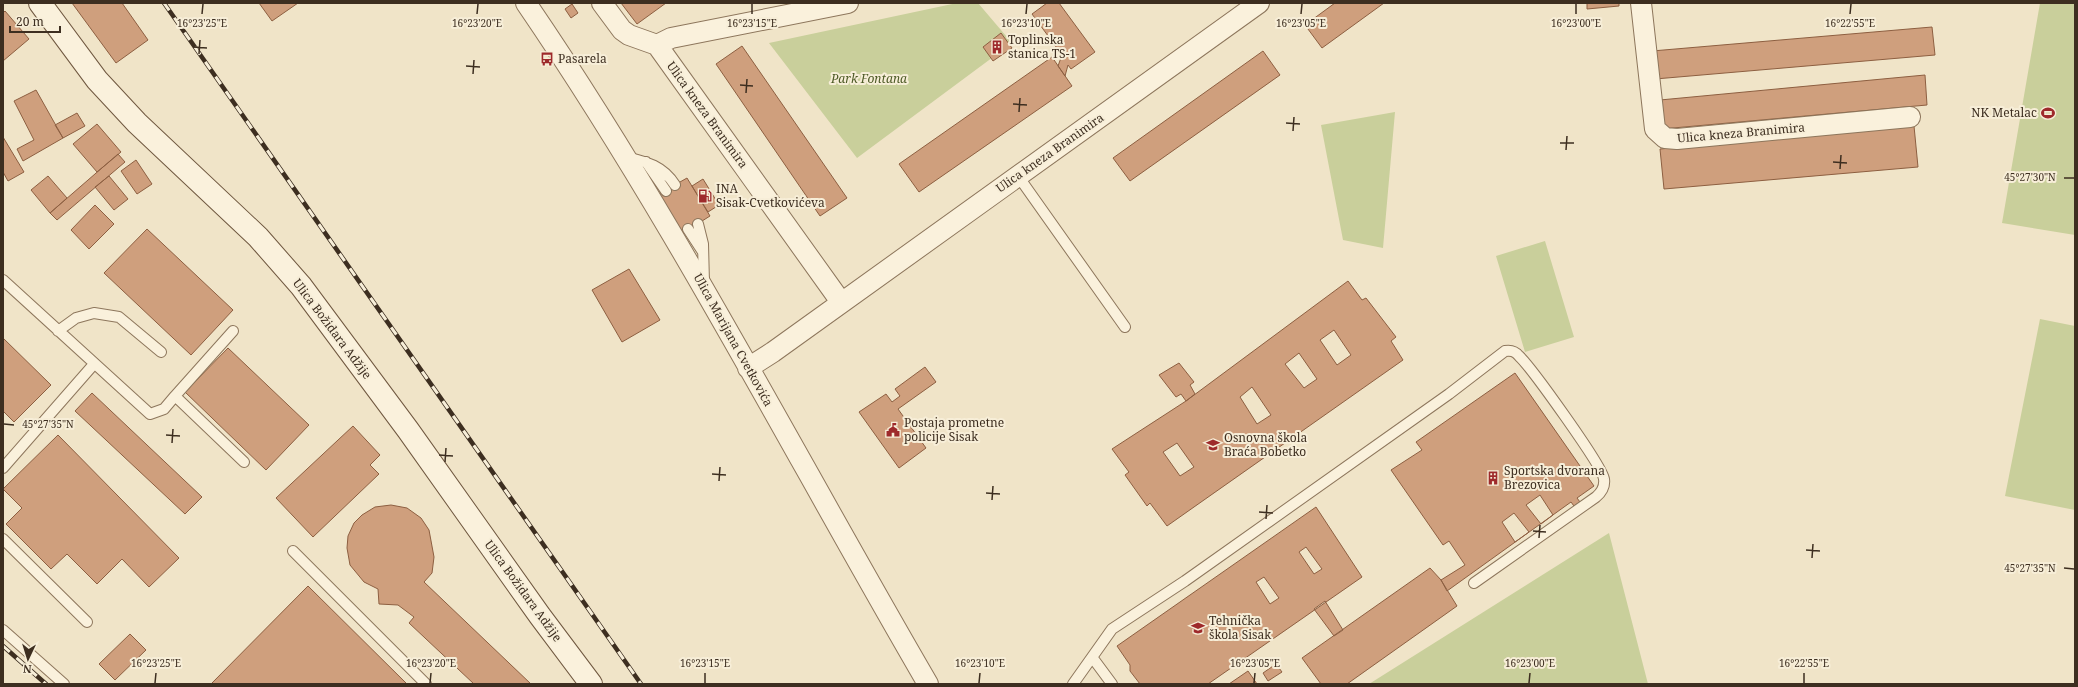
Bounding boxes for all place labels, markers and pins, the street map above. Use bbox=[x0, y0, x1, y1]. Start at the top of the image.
place label: Toplinska stanica TS-1 bbox=[1008, 31, 1076, 62]
building icon: Toplinska stanica TS-1 bbox=[989, 39, 1005, 55]
place label: Pasarela bbox=[558, 50, 607, 67]
bus stop icon: Pasarela bbox=[539, 51, 555, 67]
place label: NK Metalac bbox=[1971, 104, 2037, 121]
sports icon: NK Metalac bbox=[2040, 105, 2056, 121]
place label: INA Sisak-Cvetkovićeva bbox=[716, 180, 825, 211]
fuel station icon: INA Sisak-Cvetkovićeva bbox=[697, 188, 713, 204]
place label: Postaja prometne policije Sisak bbox=[904, 414, 1004, 445]
public building icon: Postaja prometne policije Sisak bbox=[885, 422, 901, 438]
place label: Osnovna škola Braća Bobetko bbox=[1224, 429, 1307, 460]
school or university icon: Osnovna škola Braća Bobetko bbox=[1205, 437, 1221, 453]
place label: Sportska dvorana Brezovica bbox=[1504, 462, 1605, 493]
building icon: Sportska dvorana Brezovica bbox=[1485, 470, 1501, 486]
place label: Tehnička škola Sisak bbox=[1209, 612, 1272, 643]
school or university icon: Tehnička škola Sisak bbox=[1190, 620, 1206, 636]

